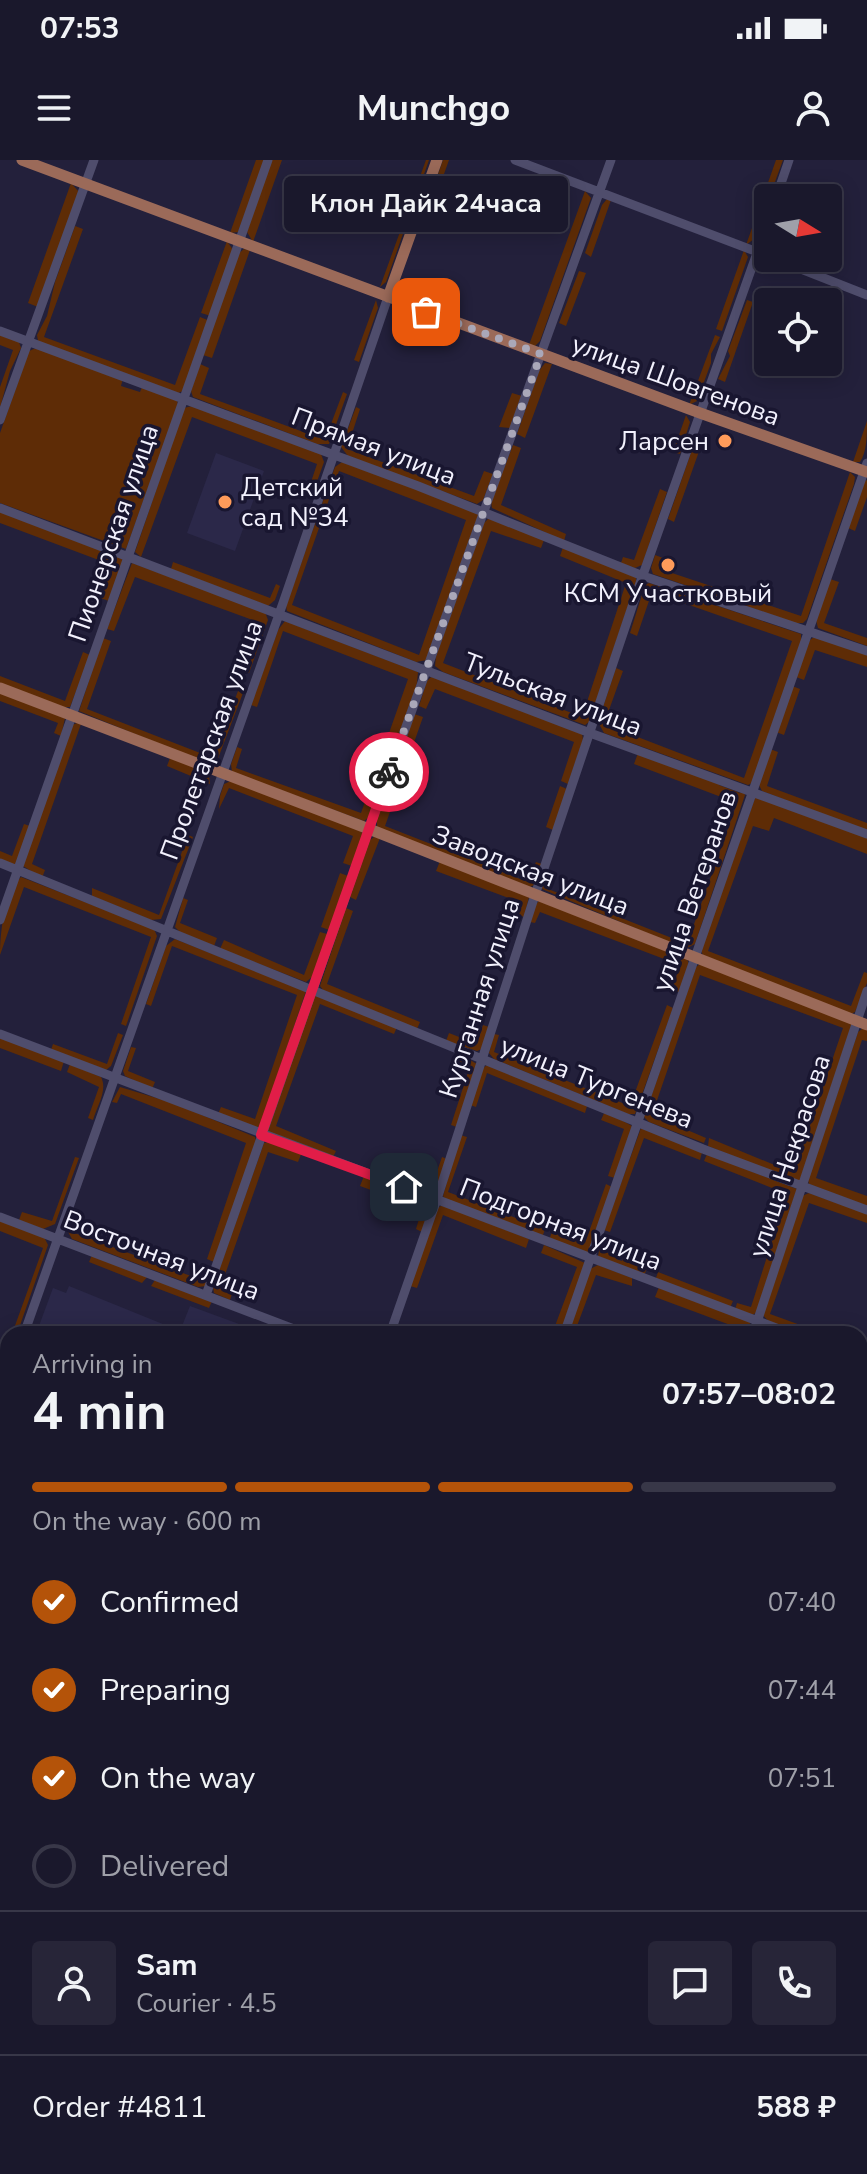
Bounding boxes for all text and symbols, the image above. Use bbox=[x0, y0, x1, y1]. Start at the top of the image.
text: 07:53 bbox=[40, 8, 119, 49]
text: Munchgo bbox=[357, 84, 510, 133]
icon: menu bbox=[32, 86, 76, 130]
icon: person bbox=[791, 86, 835, 130]
callout: Клон Дайк 24часа bbox=[284, 176, 568, 232]
north arrow bbox=[754, 184, 842, 272]
map controls bbox=[754, 184, 842, 376]
text: Клон Дайк 24часа bbox=[310, 186, 542, 221]
pin bbox=[392, 278, 460, 346]
button: locate bbox=[754, 288, 842, 376]
icon: bag bbox=[404, 290, 448, 334]
street label: улица Шовгенова bbox=[567, 327, 785, 434]
street label: Прямая улица bbox=[287, 399, 461, 494]
street label: Пионерская улица bbox=[60, 420, 167, 646]
place label: Ларсен bbox=[619, 424, 709, 459]
marker: Ларсен bbox=[716, 432, 734, 450]
place label: Детский сад №34 bbox=[241, 470, 349, 535]
marker: Детский сад №34 bbox=[216, 493, 234, 511]
marker: КСМ Участковый bbox=[659, 556, 677, 574]
place label: КСМ Участковый bbox=[564, 576, 772, 611]
street label: Пролетарская улица bbox=[152, 615, 271, 865]
street label: Тульская улица bbox=[458, 644, 647, 745]
courier bbox=[349, 732, 429, 812]
icon: bike bbox=[367, 750, 411, 794]
street label: улица Ветеранов bbox=[644, 786, 745, 996]
street label: Заводская улица bbox=[427, 817, 634, 924]
street label: Курганная улица bbox=[431, 894, 528, 1103]
street label: улица Тургенева bbox=[495, 1028, 698, 1137]
street label: улица Некрасова bbox=[740, 1050, 839, 1262]
pin bbox=[370, 1153, 438, 1221]
icon: home bbox=[382, 1165, 426, 1209]
street label: Подгорная улица bbox=[455, 1170, 667, 1279]
street label: Восточная улица bbox=[59, 1202, 265, 1309]
text: Arriving in bbox=[32, 1347, 153, 1382]
text: 07:57–08:02 bbox=[662, 1374, 836, 1415]
text: 4 min bbox=[32, 1376, 167, 1447]
text: On the way · 600 m bbox=[32, 1504, 261, 1539]
icon: check bbox=[32, 1580, 76, 1624]
text: Confirmed bbox=[100, 1582, 240, 1623]
text: 07:40 bbox=[768, 1585, 836, 1620]
icon: check bbox=[32, 1668, 76, 1712]
text: Preparing bbox=[100, 1670, 231, 1711]
text: 07:44 bbox=[768, 1673, 836, 1708]
icon: check bbox=[32, 1756, 76, 1800]
text: On the way bbox=[100, 1758, 255, 1799]
text: 07:51 bbox=[768, 1761, 836, 1796]
text: Delivered bbox=[100, 1846, 229, 1887]
button: person bbox=[32, 1941, 116, 2025]
button: chat bbox=[648, 1941, 732, 2025]
button: phone bbox=[752, 1941, 836, 2025]
text: Sam bbox=[136, 1945, 198, 1986]
text: Courier · 4.5 bbox=[136, 1986, 277, 2021]
text: Order #4811 bbox=[32, 2087, 207, 2128]
text: 588 ₽ bbox=[756, 2087, 836, 2128]

